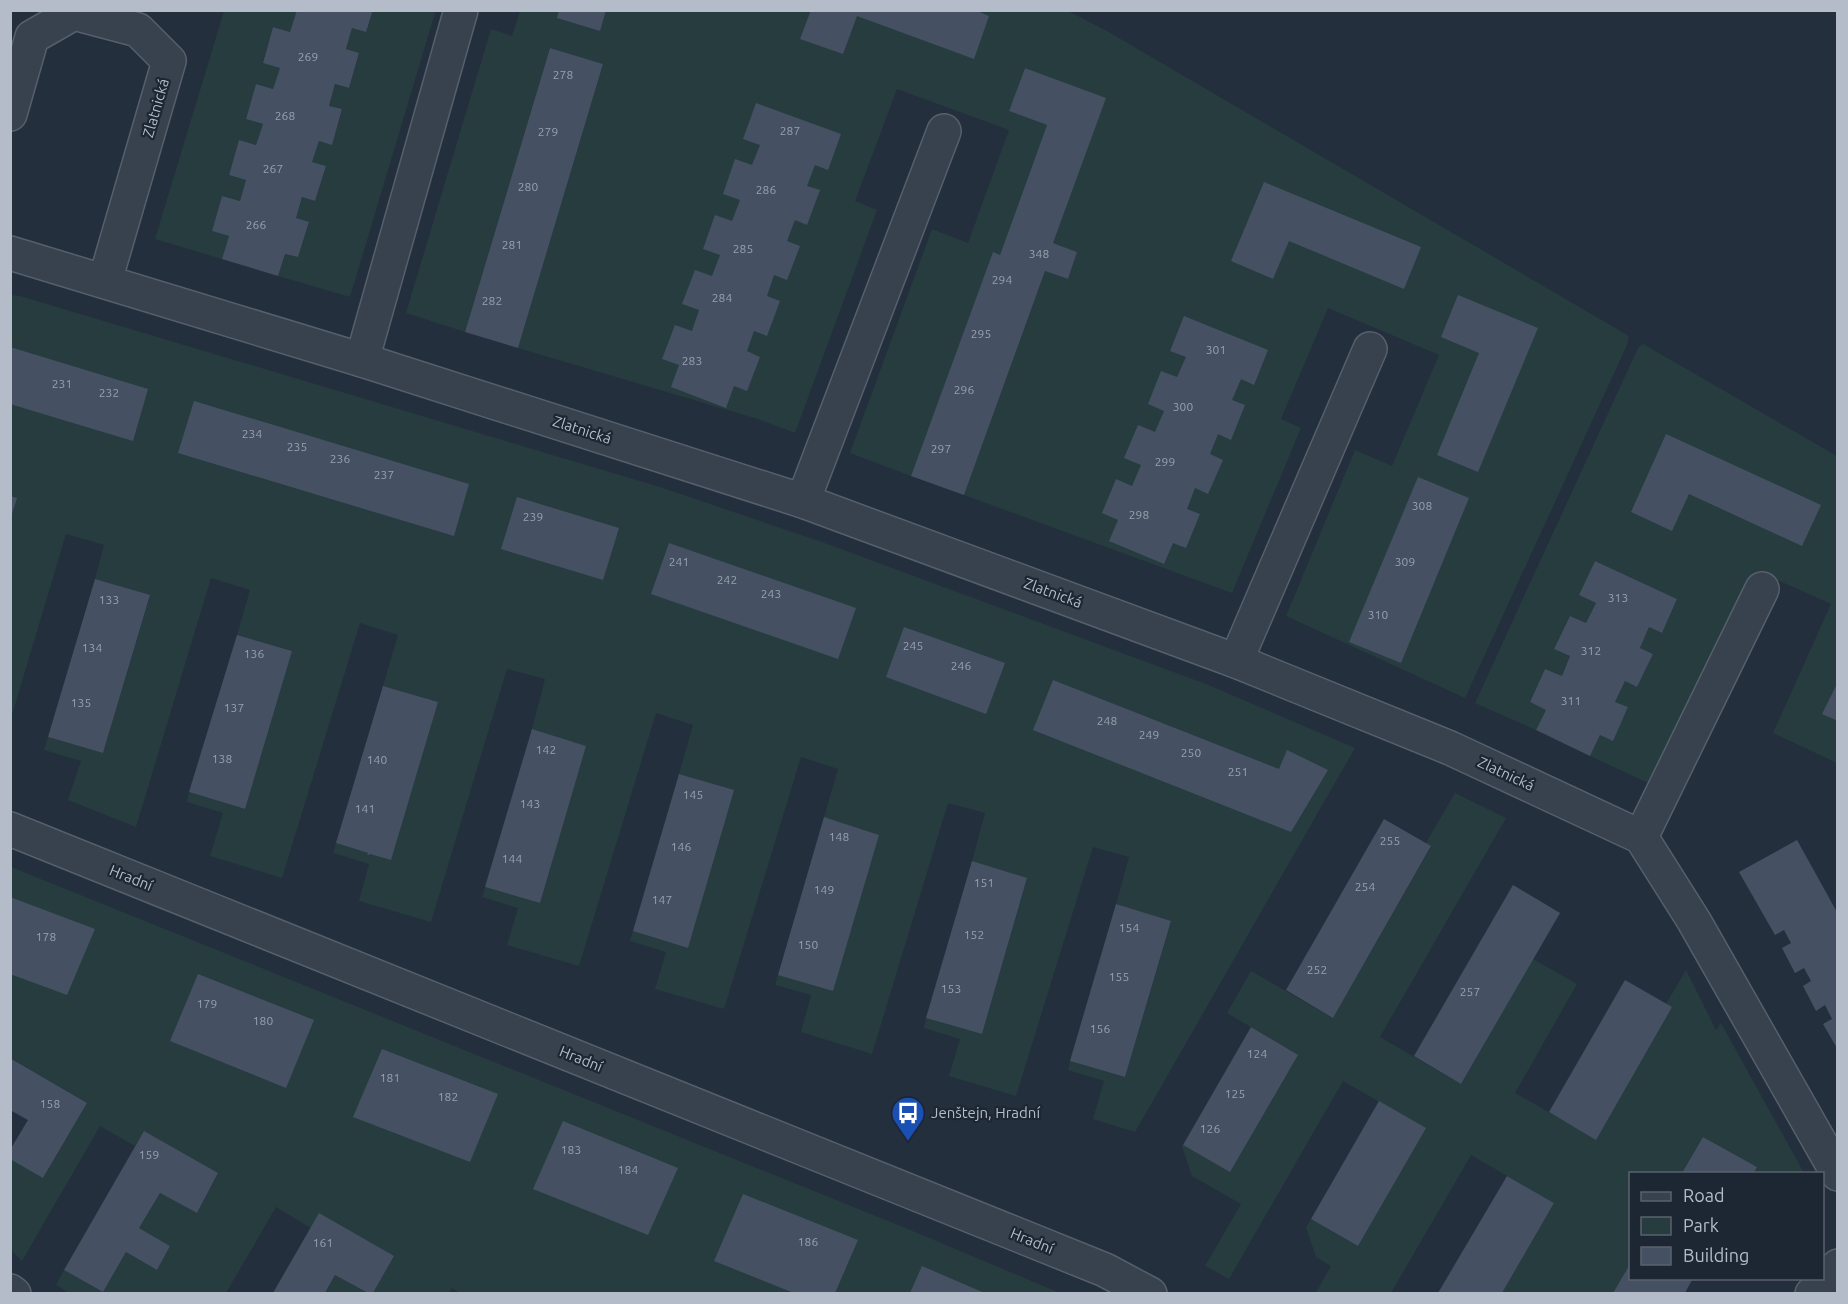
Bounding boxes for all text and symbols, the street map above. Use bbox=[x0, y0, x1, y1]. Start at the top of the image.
house number: 269 bbox=[298, 50, 318, 63]
house number: 278 bbox=[553, 68, 573, 81]
street label: Zlatnická bbox=[139, 76, 172, 139]
house number: 268 bbox=[275, 109, 295, 122]
house number: 287 bbox=[780, 124, 800, 137]
house number: 279 bbox=[538, 125, 558, 138]
house number: 267 bbox=[263, 162, 283, 175]
house number: 280 bbox=[518, 180, 538, 193]
house number: 286 bbox=[756, 183, 776, 196]
house number: 266 bbox=[246, 218, 266, 231]
house number: 281 bbox=[502, 238, 522, 251]
house number: 285 bbox=[733, 242, 753, 255]
house number: 348 bbox=[1029, 247, 1049, 260]
house number: 294 bbox=[992, 273, 1012, 286]
house number: 284 bbox=[712, 291, 732, 304]
house number: 282 bbox=[482, 294, 502, 307]
house number: 295 bbox=[971, 327, 991, 340]
house number: 301 bbox=[1206, 343, 1226, 356]
house number: 283 bbox=[682, 354, 702, 367]
house number: 231 bbox=[52, 377, 72, 390]
house number: 296 bbox=[954, 383, 974, 396]
house number: 232 bbox=[99, 386, 119, 399]
house number: 300 bbox=[1173, 400, 1193, 413]
street label: Zlatnická bbox=[551, 412, 614, 447]
house number: 234 bbox=[242, 427, 262, 440]
house number: 235 bbox=[287, 440, 307, 453]
house number: 297 bbox=[931, 442, 951, 455]
house number: 236 bbox=[330, 452, 350, 465]
house number: 299 bbox=[1155, 455, 1175, 468]
house number: 237 bbox=[374, 468, 394, 481]
house number: 308 bbox=[1412, 499, 1432, 512]
house number: 298 bbox=[1129, 508, 1149, 521]
house number: 239 bbox=[523, 510, 543, 523]
house number: 241 bbox=[669, 555, 689, 568]
house number: 309 bbox=[1395, 555, 1415, 568]
house number: 242 bbox=[717, 573, 737, 586]
street label: Zlatnická bbox=[1022, 574, 1085, 611]
house number: 243 bbox=[761, 587, 781, 600]
house number: 313 bbox=[1608, 591, 1628, 604]
house number: 133 bbox=[99, 593, 119, 606]
house number: 310 bbox=[1368, 608, 1388, 621]
house number: 245 bbox=[903, 639, 923, 652]
house number: 134 bbox=[82, 641, 102, 654]
house number: 312 bbox=[1581, 644, 1601, 657]
house number: 136 bbox=[244, 647, 264, 660]
house number: 246 bbox=[951, 659, 971, 672]
house number: 311 bbox=[1561, 694, 1581, 707]
house number: 135 bbox=[71, 696, 91, 709]
house number: 137 bbox=[224, 701, 244, 714]
house number: 248 bbox=[1097, 714, 1117, 727]
house number: 249 bbox=[1139, 728, 1159, 741]
house number: 142 bbox=[536, 743, 556, 756]
house number: 250 bbox=[1181, 746, 1201, 759]
house number: 138 bbox=[212, 752, 232, 765]
house number: 140 bbox=[367, 753, 387, 766]
street label: Zlatnická bbox=[1475, 753, 1537, 794]
house number: 251 bbox=[1228, 765, 1248, 778]
house number: 145 bbox=[683, 788, 703, 801]
house number: 143 bbox=[520, 797, 540, 810]
house number: 141 bbox=[355, 802, 375, 815]
house number: 148 bbox=[829, 830, 849, 843]
house number: 255 bbox=[1380, 834, 1400, 847]
house number: 146 bbox=[671, 840, 691, 853]
house number: 144 bbox=[502, 852, 522, 865]
street label: Hradní bbox=[107, 861, 155, 894]
house number: 151 bbox=[974, 876, 994, 889]
house number: 254 bbox=[1355, 880, 1375, 893]
house number: 149 bbox=[814, 883, 834, 896]
house number: 147 bbox=[652, 893, 672, 906]
house number: 154 bbox=[1119, 921, 1139, 934]
house number: 152 bbox=[964, 928, 984, 941]
house number: 178 bbox=[36, 930, 56, 943]
house number: 150 bbox=[798, 938, 818, 951]
house number: 252 bbox=[1307, 963, 1327, 976]
house number: 155 bbox=[1109, 970, 1129, 983]
house number: 153 bbox=[941, 982, 961, 995]
house number: 257 bbox=[1460, 985, 1480, 998]
house number: 179 bbox=[197, 997, 217, 1010]
house number: 180 bbox=[253, 1014, 273, 1027]
house number: 156 bbox=[1090, 1022, 1110, 1035]
street label: Hradní bbox=[557, 1042, 605, 1075]
house number: 124 bbox=[1247, 1047, 1267, 1060]
house number: 181 bbox=[380, 1071, 400, 1084]
house number: 125 bbox=[1225, 1087, 1245, 1100]
house number: 182 bbox=[438, 1090, 458, 1103]
bus stop icon: Jenštejn, Hradní bbox=[890, 1095, 926, 1142]
house number: 158 bbox=[40, 1097, 60, 1110]
place label: Jenštejn, Hradní bbox=[931, 1104, 1040, 1121]
house number: 126 bbox=[1200, 1122, 1220, 1135]
house number: 183 bbox=[561, 1143, 581, 1156]
house number: 159 bbox=[139, 1148, 159, 1161]
house number: 184 bbox=[618, 1163, 638, 1176]
legend bbox=[1629, 1172, 1824, 1280]
text: Road bbox=[1683, 1185, 1725, 1205]
text: Park bbox=[1683, 1215, 1719, 1235]
street label: Hradní bbox=[1008, 1224, 1056, 1257]
house number: 186 bbox=[798, 1235, 818, 1248]
house number: 161 bbox=[313, 1236, 333, 1249]
text: Building bbox=[1683, 1245, 1749, 1265]

